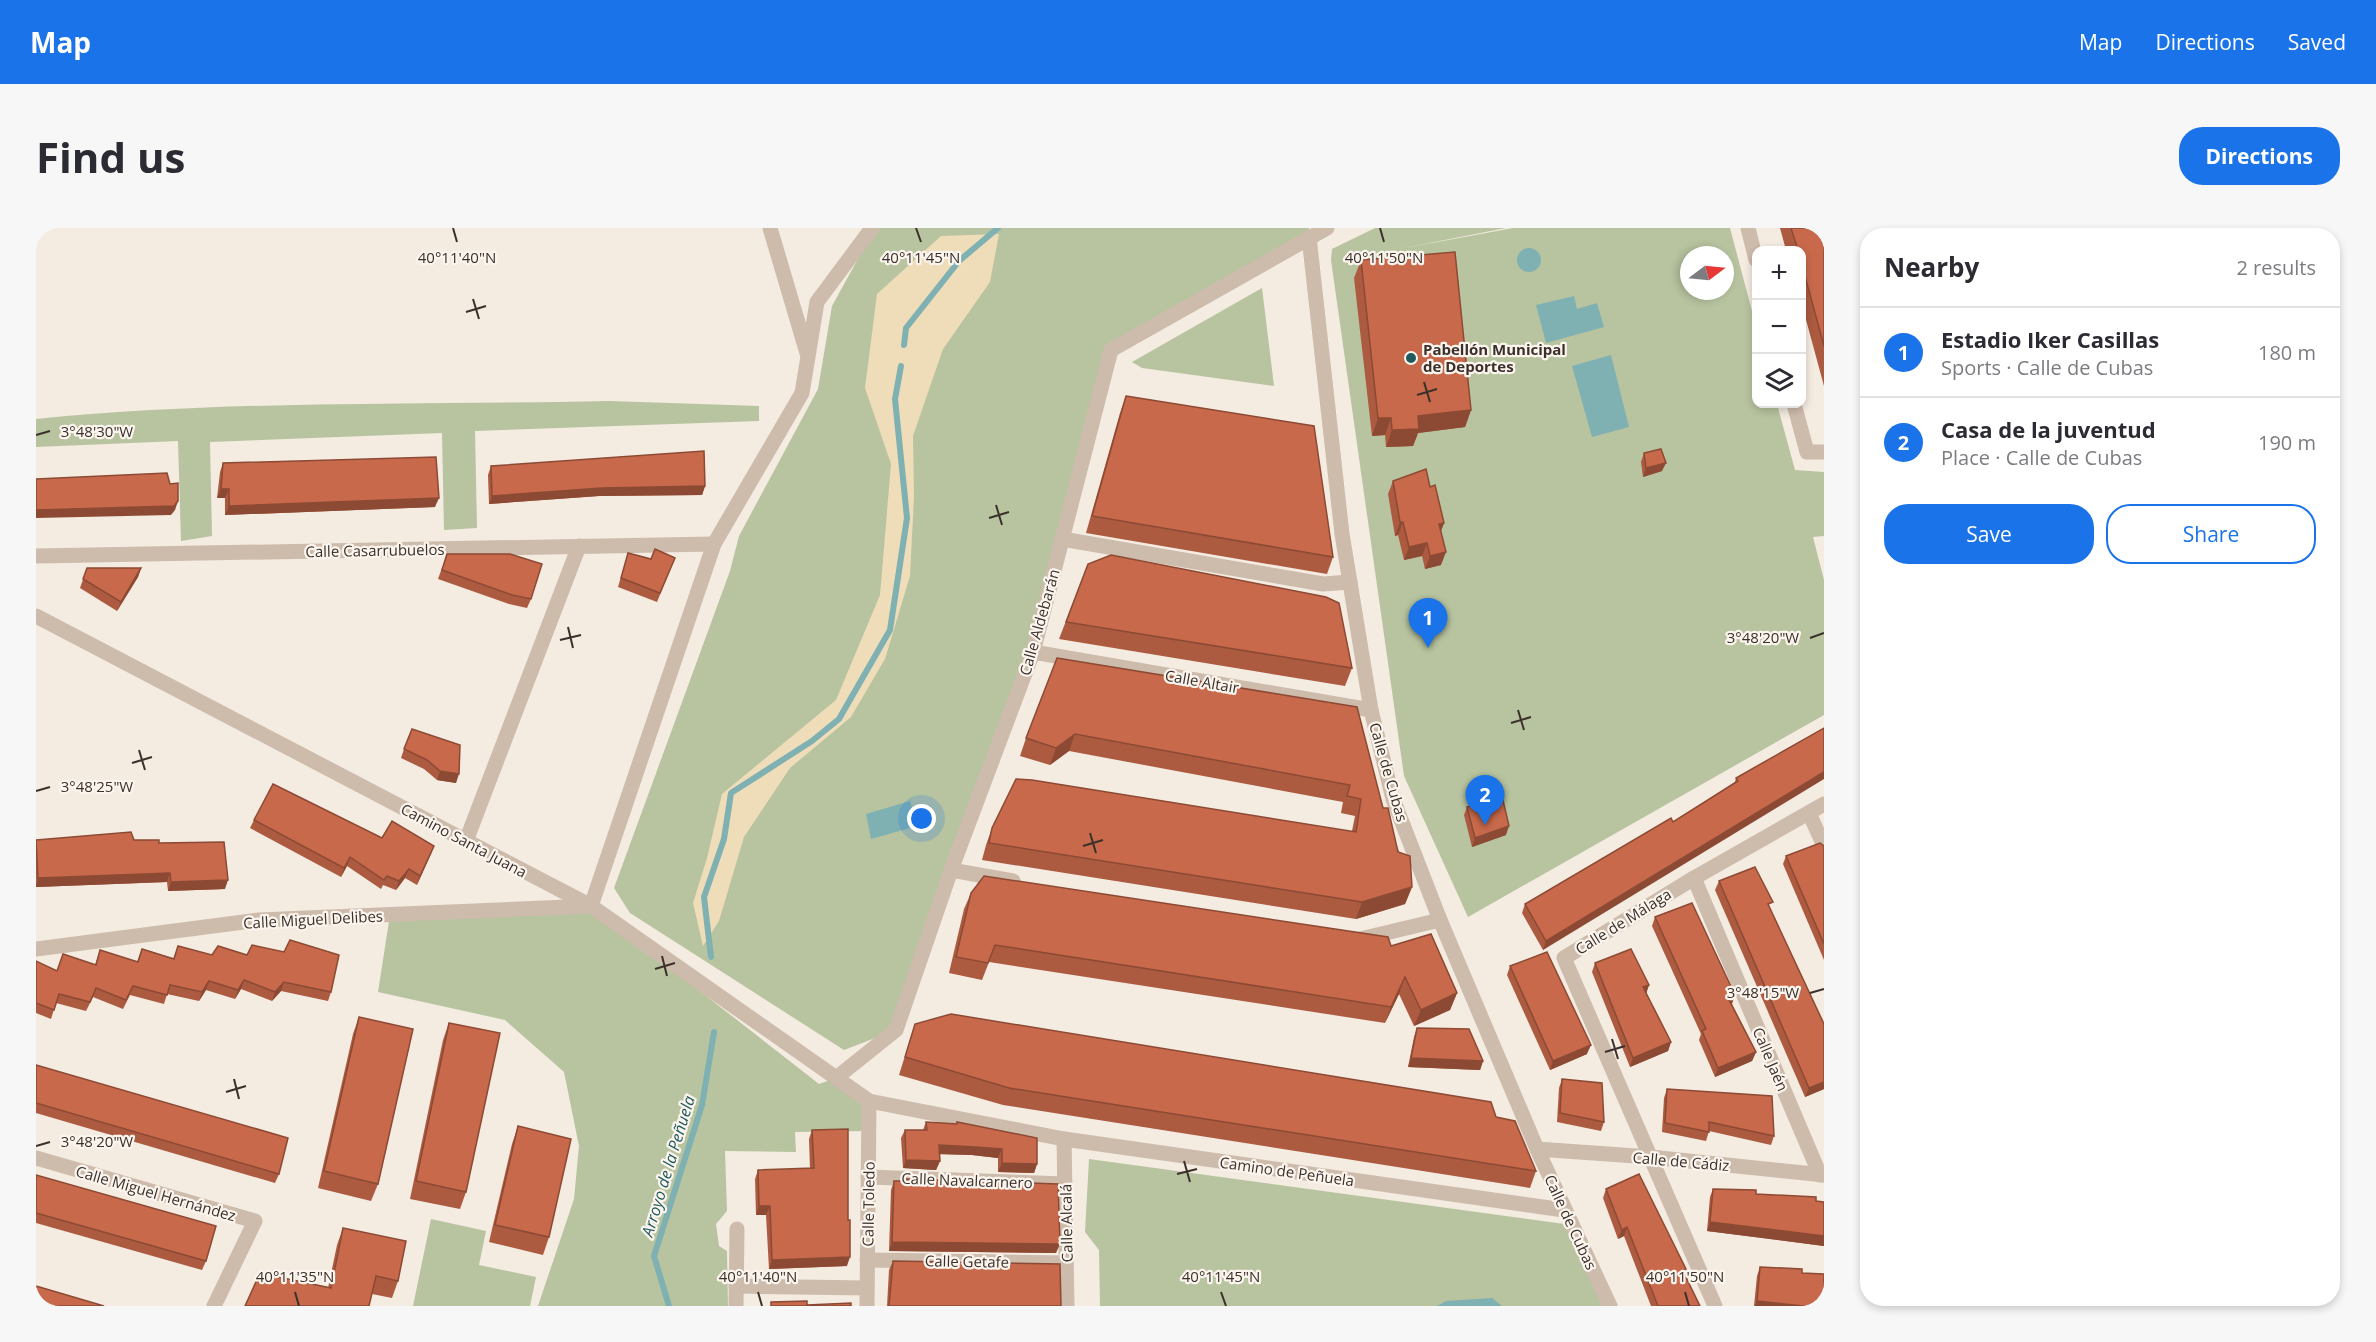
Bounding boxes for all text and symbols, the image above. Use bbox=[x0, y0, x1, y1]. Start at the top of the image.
text: Map bbox=[30, 23, 91, 61]
text: Map bbox=[2079, 28, 2122, 56]
text: Directions bbox=[2155, 28, 2255, 56]
text: Saved bbox=[2288, 28, 2346, 56]
button: Directions bbox=[2179, 127, 2340, 185]
text: Find us bbox=[36, 128, 185, 185]
north arrow bbox=[1680, 246, 1734, 300]
map controls bbox=[1752, 246, 1806, 408]
button: + bbox=[1752, 246, 1806, 300]
text: 40°11'40"N bbox=[418, 247, 496, 267]
text: 40°11'45"N bbox=[882, 247, 960, 267]
text: 40°11'50"N bbox=[1345, 247, 1423, 267]
text: Nearby bbox=[1884, 249, 1979, 285]
text: 2 results bbox=[2236, 254, 2316, 281]
button: − bbox=[1752, 300, 1806, 354]
text: Estadio Iker Casillas bbox=[1941, 324, 2159, 354]
place label: Pabellón Municipal de Deportes bbox=[1423, 339, 1566, 376]
text: 1 bbox=[1898, 339, 1909, 366]
text: 180 m bbox=[2258, 339, 2316, 366]
marker: Pabellón Municipal de Deportes bbox=[1404, 351, 1418, 365]
button: layers bbox=[1752, 354, 1806, 408]
text: Sports · Calle de Cubas bbox=[1941, 354, 2153, 381]
text: Casa de la juventud bbox=[1941, 414, 2156, 444]
text: 3°48'30"W bbox=[61, 421, 133, 441]
text: 2 bbox=[1898, 429, 1909, 456]
text: 190 m bbox=[2258, 429, 2316, 456]
text: Place · Calle de Cubas bbox=[1941, 444, 2142, 471]
button: Save bbox=[1884, 504, 2094, 564]
button: Share bbox=[2106, 504, 2316, 564]
street label: Calle Casarrubuelos bbox=[305, 539, 445, 561]
street label: Calle Aldebarán bbox=[1014, 567, 1064, 677]
pin: 1 bbox=[1408, 598, 1448, 648]
text: 3°48'20"W bbox=[1727, 627, 1799, 647]
street label: Calle Altair bbox=[1164, 665, 1240, 697]
street label: Calle de Cubas bbox=[1365, 720, 1413, 824]
text: 3°48'25"W bbox=[61, 776, 133, 796]
pin: 2 bbox=[1466, 776, 1504, 825]
street label: Camino Santa Juana bbox=[397, 798, 531, 882]
your location bbox=[907, 804, 936, 833]
street label: Calle de Málaga bbox=[1571, 883, 1675, 959]
street label: Calle Miguel Delibes bbox=[243, 905, 383, 933]
text: 3°48'15"W bbox=[1727, 982, 1799, 1002]
street label: Calle Jaén bbox=[1749, 1024, 1793, 1094]
water label: Arroyo de la Peñuela bbox=[636, 1093, 700, 1240]
text: 3°48'20"W bbox=[61, 1131, 133, 1151]
street label: Calle de Cádiz bbox=[1632, 1147, 1730, 1175]
street label: Camino de Peñuela bbox=[1219, 1152, 1355, 1190]
street label: Calle Miguel Hernández bbox=[74, 1161, 238, 1225]
street label: Calle Toledo bbox=[857, 1161, 879, 1247]
street label: Calle Navalcarnero bbox=[901, 1168, 1033, 1192]
street label: Calle de Cubas bbox=[1540, 1171, 1602, 1273]
street label: Calle Alcalá bbox=[1055, 1184, 1077, 1262]
street label: Calle Getafe bbox=[925, 1250, 1009, 1272]
text: 40°11'35"N bbox=[256, 1266, 334, 1286]
text: 40°11'40"N bbox=[719, 1266, 797, 1286]
text: 40°11'45"N bbox=[1182, 1266, 1260, 1286]
text: 40°11'50"N bbox=[1646, 1266, 1724, 1286]

